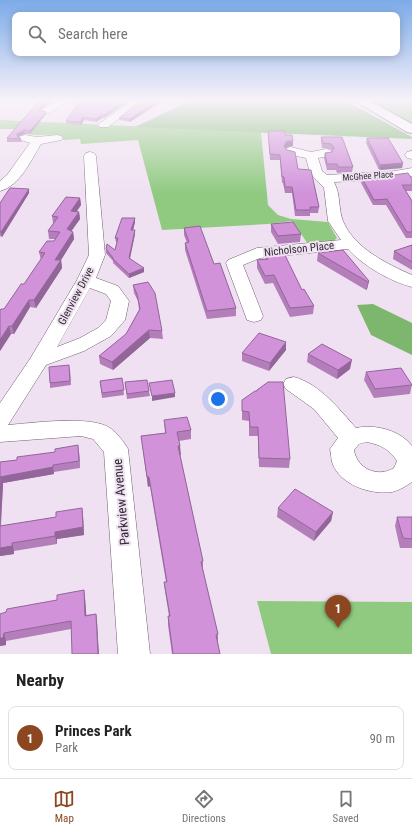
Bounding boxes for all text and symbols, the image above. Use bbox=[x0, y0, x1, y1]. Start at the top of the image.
search box bbox=[12, 12, 400, 56]
icon: search bbox=[26, 23, 48, 45]
text: Search here bbox=[58, 25, 128, 43]
street label: McGhee Place bbox=[342, 169, 394, 183]
street label: Nicholson Place bbox=[263, 239, 335, 259]
street label: Glenview Drive bbox=[55, 265, 97, 327]
your location bbox=[208, 389, 228, 409]
street label: Parkview Avenue bbox=[110, 458, 132, 546]
pin: 1 bbox=[325, 595, 351, 628]
text: Nearby bbox=[16, 670, 64, 690]
text: Princes Park bbox=[55, 722, 132, 740]
text: 1 bbox=[27, 731, 33, 746]
text: 90 m bbox=[369, 731, 395, 746]
text: Park bbox=[55, 740, 78, 755]
tab: Map bbox=[53, 788, 75, 825]
tab: Directions bbox=[182, 788, 226, 825]
tab: Saved bbox=[333, 788, 359, 825]

